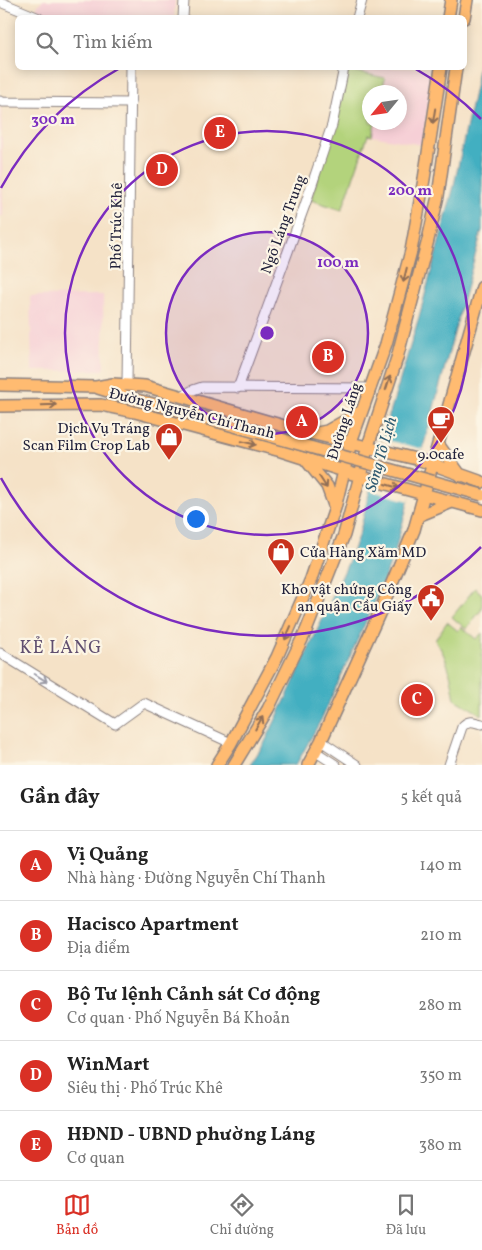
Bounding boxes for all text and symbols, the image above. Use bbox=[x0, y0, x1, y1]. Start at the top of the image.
search box bbox=[15, 15, 467, 70]
icon: search bbox=[33, 29, 61, 57]
text: Tìm kiếm bbox=[73, 30, 153, 56]
north arrow bbox=[362, 85, 407, 130]
one-way arrow bbox=[429, 107, 439, 123]
text: 300 m bbox=[31, 110, 75, 131]
pin: E bbox=[204, 114, 236, 152]
pin: D bbox=[146, 151, 178, 189]
street label: Ngõ Láng Trung bbox=[257, 172, 312, 277]
text: 200 m bbox=[388, 181, 432, 202]
street label: Phố Trúc Khê bbox=[106, 182, 129, 270]
text: 100 m bbox=[317, 253, 360, 274]
one-way arrow bbox=[400, 267, 409, 283]
centre of rings bbox=[258, 324, 276, 342]
pin: B bbox=[312, 338, 344, 376]
one-way arrow bbox=[384, 376, 394, 392]
street label: Đường Láng bbox=[323, 380, 368, 463]
street label: Đường Nguyễn Chí Thanh bbox=[107, 384, 277, 445]
one-way arrow bbox=[40, 401, 56, 410]
pin: A bbox=[286, 403, 318, 441]
cafe icon: 9.0cafe bbox=[426, 405, 456, 444]
water label: Sông Tô Lịch bbox=[361, 414, 403, 495]
place label: Dịch Vụ Tráng Scan Film Crop Lab bbox=[23, 419, 150, 457]
shop icon: Dịch Vụ Tráng Scan Film Crop Lab bbox=[154, 422, 184, 461]
one-way arrow bbox=[241, 439, 257, 448]
place label: 9.0cafe bbox=[418, 445, 464, 466]
one-way arrow bbox=[319, 475, 329, 489]
one-way arrow bbox=[383, 481, 399, 491]
your location bbox=[183, 506, 209, 532]
shop icon: Cửa Hàng Xăm MD bbox=[266, 537, 296, 576]
place label: Cửa Hàng Xăm MD bbox=[300, 543, 426, 564]
place label: Kho vật chứng Công an quận Cầu Giấy bbox=[281, 580, 412, 618]
public building icon: Kho vật chứng Công an quận Cầu Giấy bbox=[416, 583, 446, 622]
one-way arrow bbox=[282, 625, 292, 640]
district label: KẺ LÁNG bbox=[20, 636, 102, 661]
one-way arrow bbox=[34, 674, 48, 684]
pin: C bbox=[401, 681, 433, 719]
one-way arrow bbox=[255, 717, 265, 731]
text: Gần đây bbox=[20, 783, 100, 812]
text: 5 kết quả bbox=[400, 787, 462, 809]
text: Vị Quảng bbox=[67, 842, 148, 868]
text: A bbox=[30, 855, 42, 877]
text: 140 m bbox=[420, 855, 462, 877]
text: Nhà hàng · Đường Nguyễn Chí Thanh bbox=[67, 868, 326, 890]
text: Hacisco Apartment bbox=[67, 912, 239, 938]
text: B bbox=[31, 925, 41, 947]
text: 210 m bbox=[420, 925, 462, 947]
text: Địa điểm bbox=[67, 938, 130, 960]
text: Bộ Tư lệnh Cảnh sát Cơ động bbox=[67, 982, 320, 1008]
text: C bbox=[31, 995, 41, 1017]
text: 280 m bbox=[418, 995, 462, 1017]
text: Cơ quan · Phố Nguyễn Bá Khoản bbox=[67, 1008, 290, 1030]
text: WinMart bbox=[67, 1052, 149, 1078]
text: D bbox=[30, 1065, 42, 1087]
text: 350 m bbox=[419, 1065, 462, 1087]
text: Siêu thị · Phố Trúc Khê bbox=[67, 1078, 223, 1100]
text: HĐND - UBND phường Láng bbox=[67, 1122, 315, 1148]
text: E bbox=[31, 1135, 41, 1157]
text: 380 m bbox=[419, 1135, 462, 1157]
text: Cơ quan bbox=[67, 1148, 125, 1170]
tab: Bản đồ bbox=[56, 1191, 98, 1240]
tab: Chỉ đường bbox=[210, 1191, 274, 1240]
tab: Đã lưu bbox=[386, 1191, 426, 1240]

